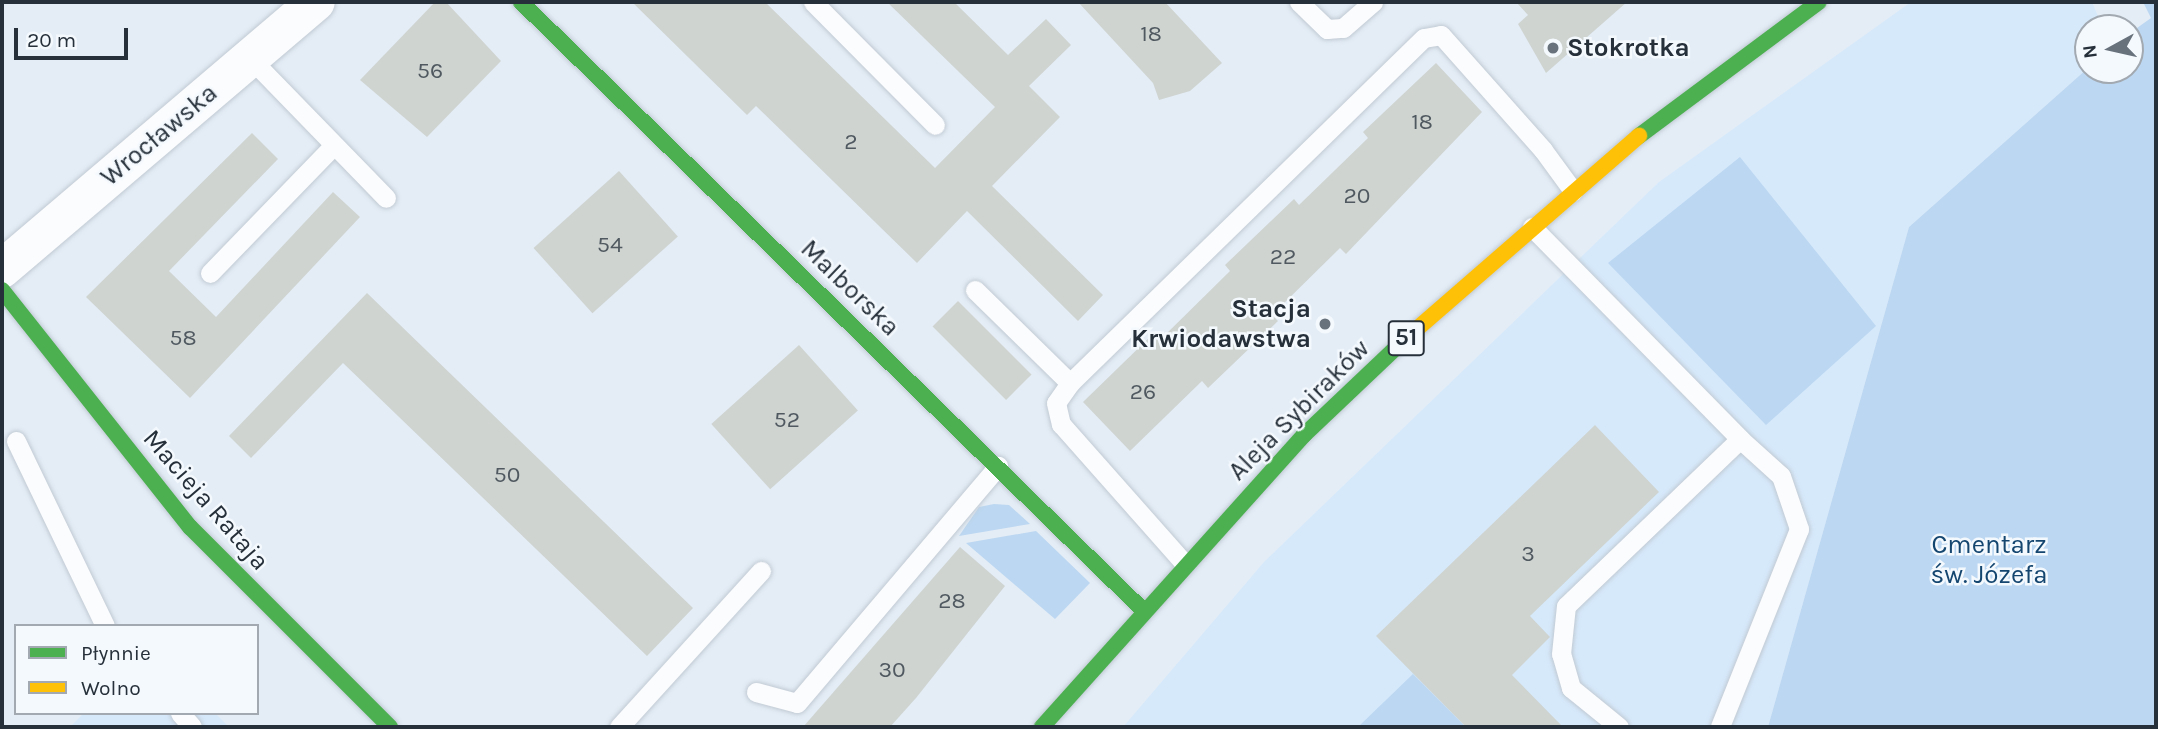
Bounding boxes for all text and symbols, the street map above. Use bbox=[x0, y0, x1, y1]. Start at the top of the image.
scale bar bbox=[18, 14, 131, 58]
north arrow bbox=[2074, 14, 2144, 84]
house number: 18 bbox=[1140, 20, 1162, 48]
text: 20 m bbox=[27, 28, 76, 52]
place label: Stokrotka bbox=[1567, 32, 1690, 64]
marker: Stokrotka bbox=[1545, 40, 1561, 56]
text: N bbox=[2078, 43, 2102, 60]
house number: 56 bbox=[417, 57, 443, 85]
street label: Wrocławska bbox=[94, 77, 224, 193]
house number: 18 bbox=[1411, 108, 1433, 136]
house number: 2 bbox=[844, 128, 858, 156]
house number: 20 bbox=[1344, 182, 1370, 210]
house number: 54 bbox=[597, 231, 623, 259]
street label: Malborska bbox=[794, 233, 906, 343]
house number: 22 bbox=[1270, 243, 1296, 271]
place label: Stacja Krwiodawstwa bbox=[1131, 293, 1311, 354]
marker: Stacja Krwiodawstwa bbox=[1317, 316, 1333, 332]
road number: 51 bbox=[1387, 318, 1425, 358]
house number: 58 bbox=[169, 324, 197, 352]
street label: Aleja Sybiraków bbox=[1222, 333, 1376, 487]
house number: 26 bbox=[1130, 378, 1156, 406]
house number: 52 bbox=[774, 406, 800, 434]
street label: Macieja Rataja bbox=[136, 423, 276, 577]
house number: 50 bbox=[494, 461, 520, 489]
park label: Cmentarz św. Józefa bbox=[1931, 529, 2047, 590]
house number: 3 bbox=[1521, 540, 1535, 568]
house number: 28 bbox=[938, 587, 966, 615]
legend bbox=[14, 624, 259, 715]
text: Płynnie bbox=[81, 641, 151, 665]
house number: 30 bbox=[878, 656, 906, 684]
text: Wolno bbox=[81, 676, 141, 700]

